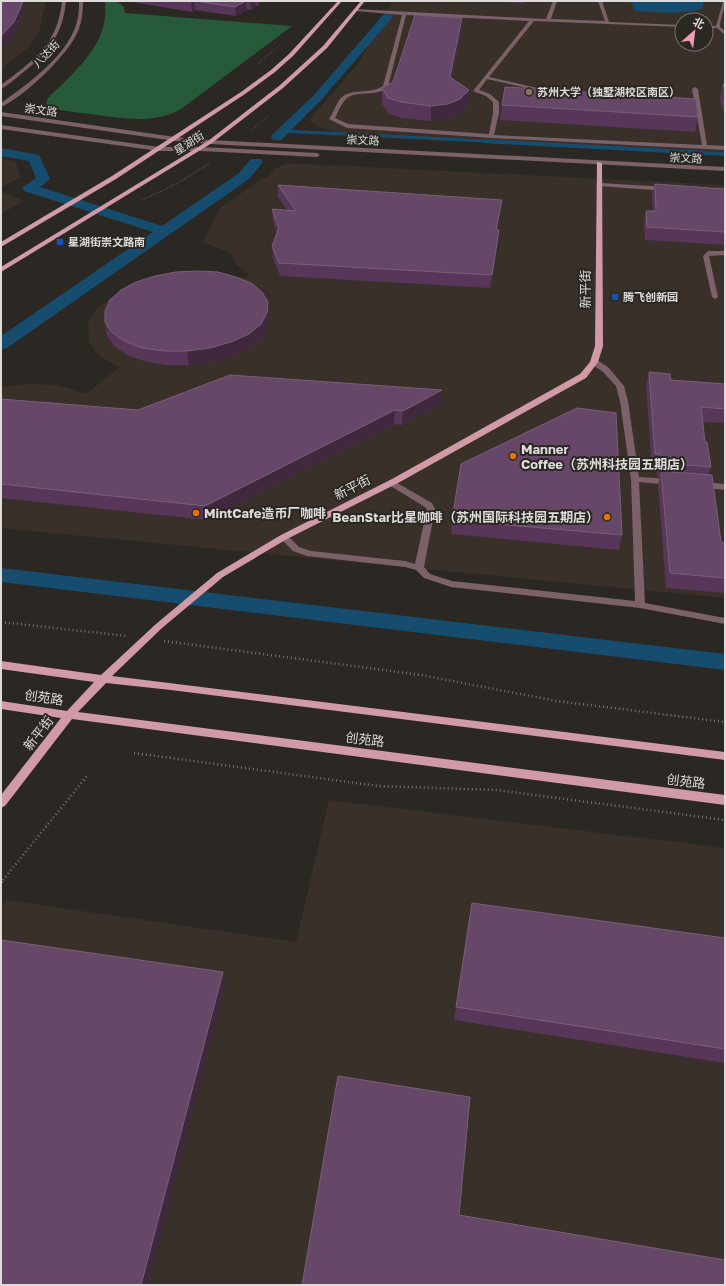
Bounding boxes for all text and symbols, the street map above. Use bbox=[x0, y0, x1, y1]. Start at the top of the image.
north arrow bbox=[674, 12, 714, 52]
text: 北 bbox=[691, 14, 707, 31]
street label: 八达街 bbox=[30, 37, 62, 70]
place label: 苏州大学（独墅湖校区南区） bbox=[537, 85, 680, 98]
marker: 苏州大学（独墅湖校区南区） bbox=[524, 87, 534, 97]
street label: 崇文路 bbox=[24, 101, 58, 118]
street label: 星湖街 bbox=[171, 128, 206, 157]
street label: 崇文路 bbox=[346, 132, 380, 147]
street label: 崇文路 bbox=[669, 150, 703, 165]
place label: 星湖街崇文路南 bbox=[68, 235, 145, 248]
marker: 星湖街崇文路南 bbox=[55, 237, 65, 247]
street label: 新平街 bbox=[577, 269, 593, 309]
place label: 腾飞创新园 bbox=[623, 290, 678, 303]
marker: 腾飞创新园 bbox=[610, 292, 620, 302]
place label: Manner Coffee（苏州科技园五期店） bbox=[521, 441, 693, 472]
marker: Manner Coffee（苏州科技园五期店） bbox=[508, 451, 518, 461]
street label: 新平街 bbox=[331, 471, 373, 503]
place label: MintCafe造币厂咖啡 bbox=[204, 505, 326, 521]
marker: MintCafe造币厂咖啡 bbox=[191, 508, 201, 518]
place label: BeanStar比星咖啡（苏州国际科技园五期店） bbox=[332, 509, 599, 525]
marker: BeanStar比星咖啡（苏州国际科技园五期店） bbox=[602, 512, 612, 522]
street label: 创苑路 bbox=[23, 686, 65, 708]
street label: 新平街 bbox=[20, 713, 56, 753]
street label: 创苑路 bbox=[345, 729, 385, 749]
street label: 创苑路 bbox=[666, 771, 706, 791]

